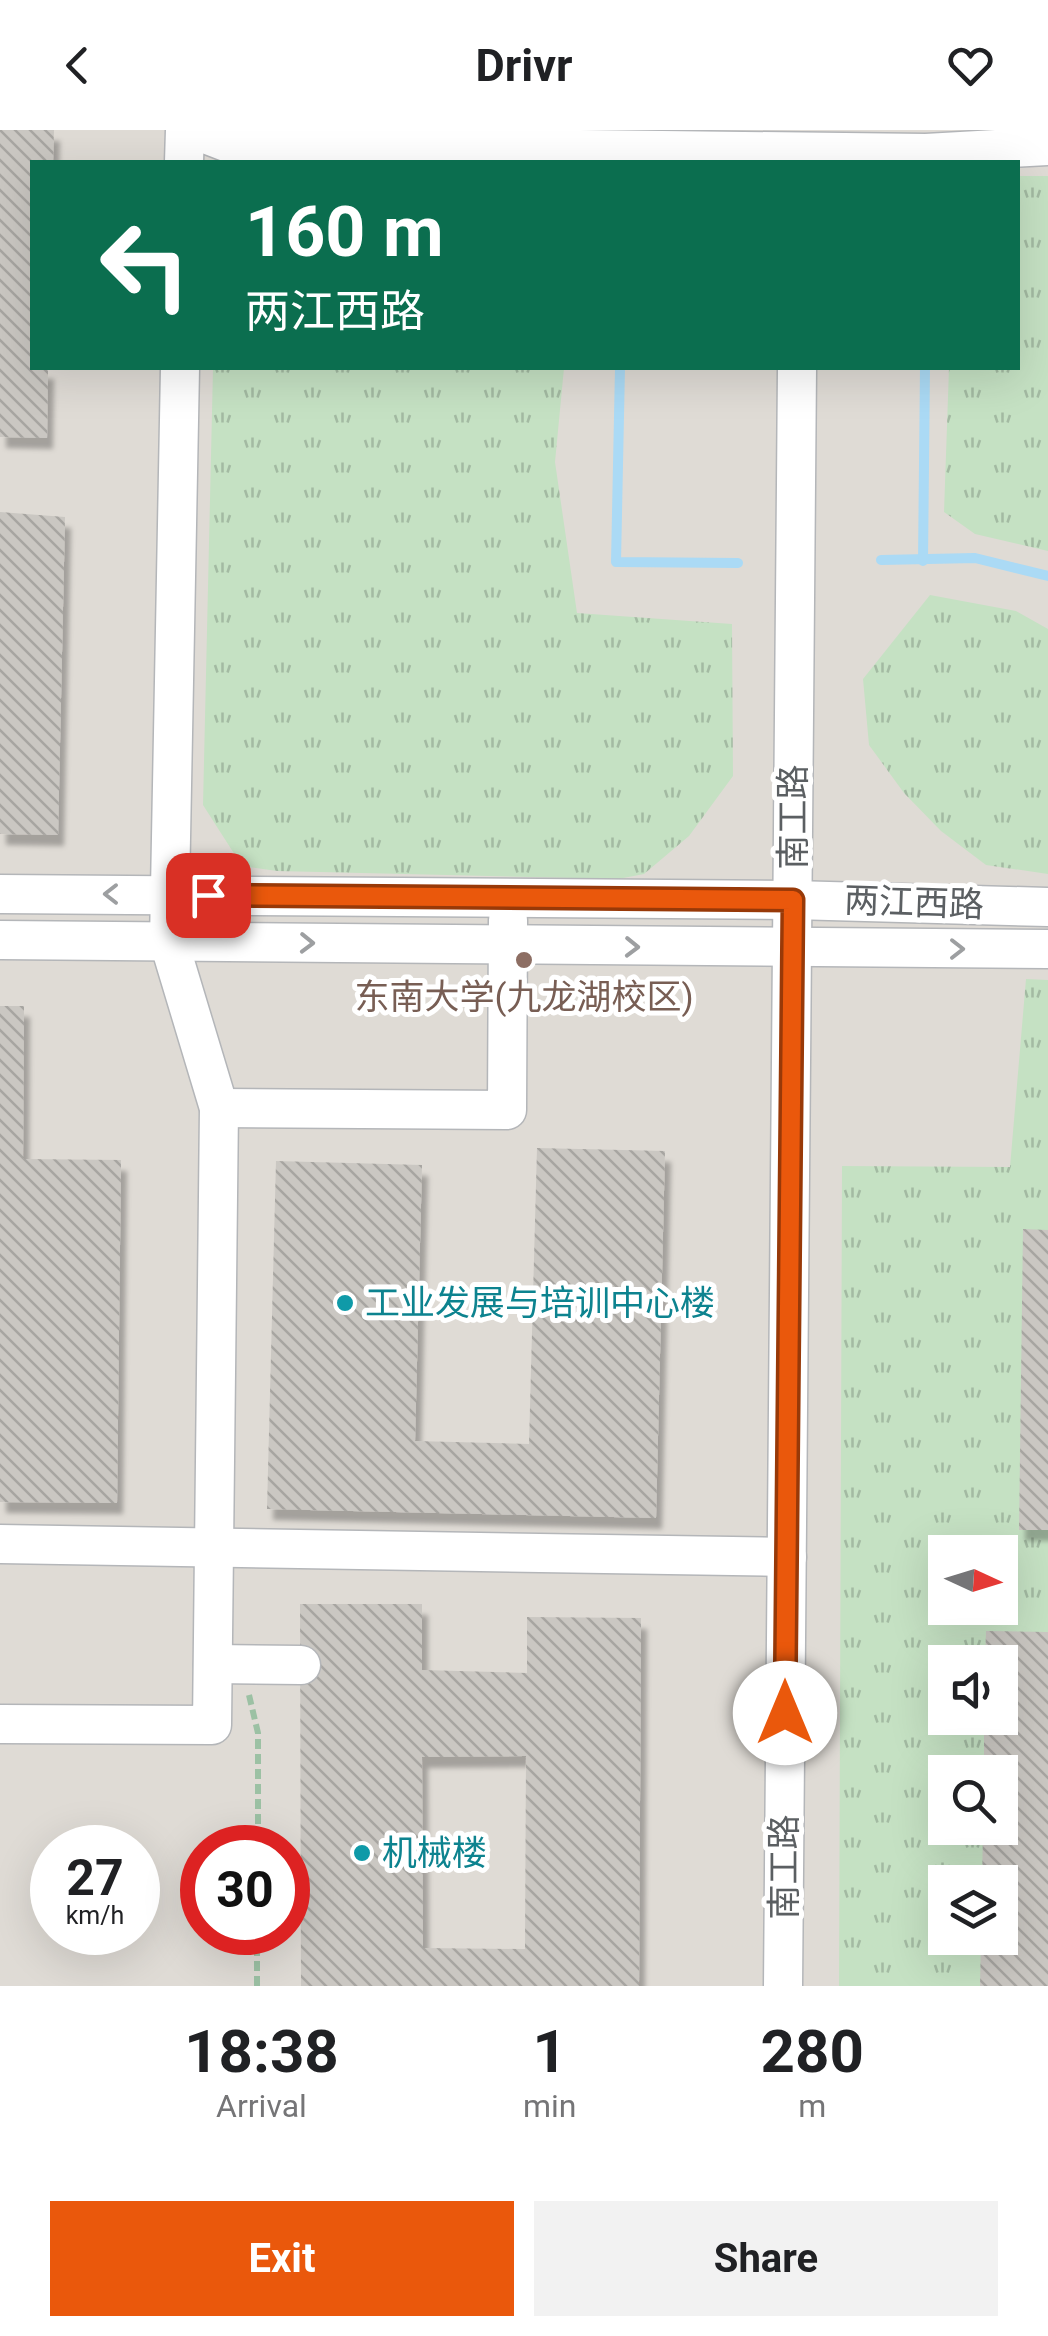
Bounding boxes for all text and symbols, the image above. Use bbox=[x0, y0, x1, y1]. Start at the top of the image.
icon: back bbox=[50, 38, 105, 93]
icon: heart bbox=[943, 38, 998, 93]
text: Drivr bbox=[476, 39, 572, 92]
text: 160 m bbox=[245, 191, 444, 273]
icon: left bbox=[80, 200, 210, 330]
text: 两江西路 bbox=[245, 285, 425, 338]
street label: 南工路 bbox=[773, 764, 814, 870]
pin bbox=[166, 853, 251, 938]
icon: arrive bbox=[181, 868, 236, 923]
street label: 两江西路 bbox=[843, 880, 985, 926]
one-way arrow bbox=[102, 884, 118, 905]
one-way arrow bbox=[300, 932, 316, 954]
one-way arrow bbox=[625, 936, 641, 957]
one-way arrow bbox=[950, 938, 966, 960]
marker: 东南大学(九龙湖校区) bbox=[513, 949, 535, 971]
place label: 东南大学(九龙湖校区) bbox=[354, 977, 694, 1018]
place label: 工业发展与培训中心楼 bbox=[365, 1283, 715, 1324]
marker: 工业发展与培训中心楼 bbox=[334, 1292, 356, 1314]
north arrow bbox=[928, 1535, 1018, 1625]
map controls bbox=[928, 1535, 1018, 1955]
button: sound bbox=[928, 1645, 1018, 1735]
position arrow bbox=[733, 1661, 837, 1765]
button: search bbox=[928, 1755, 1018, 1845]
street label: 南工路 bbox=[764, 1814, 805, 1920]
speed limit sign: 30 bbox=[180, 1825, 310, 1955]
place label: 机械楼 bbox=[382, 1833, 487, 1874]
marker: 机械楼 bbox=[351, 1842, 373, 1864]
text: 27 bbox=[66, 1849, 124, 1907]
button: layers bbox=[928, 1865, 1018, 1955]
text: km/h bbox=[66, 1901, 124, 1930]
text: 18:38 bbox=[184, 2016, 339, 2087]
text: 1 bbox=[532, 2016, 567, 2087]
text: 280 bbox=[761, 2016, 864, 2087]
text: Arrival bbox=[216, 2087, 307, 2125]
text: min bbox=[523, 2087, 576, 2125]
text: m bbox=[798, 2087, 826, 2125]
button: Exit bbox=[50, 2201, 514, 2316]
button: Share bbox=[534, 2201, 998, 2316]

